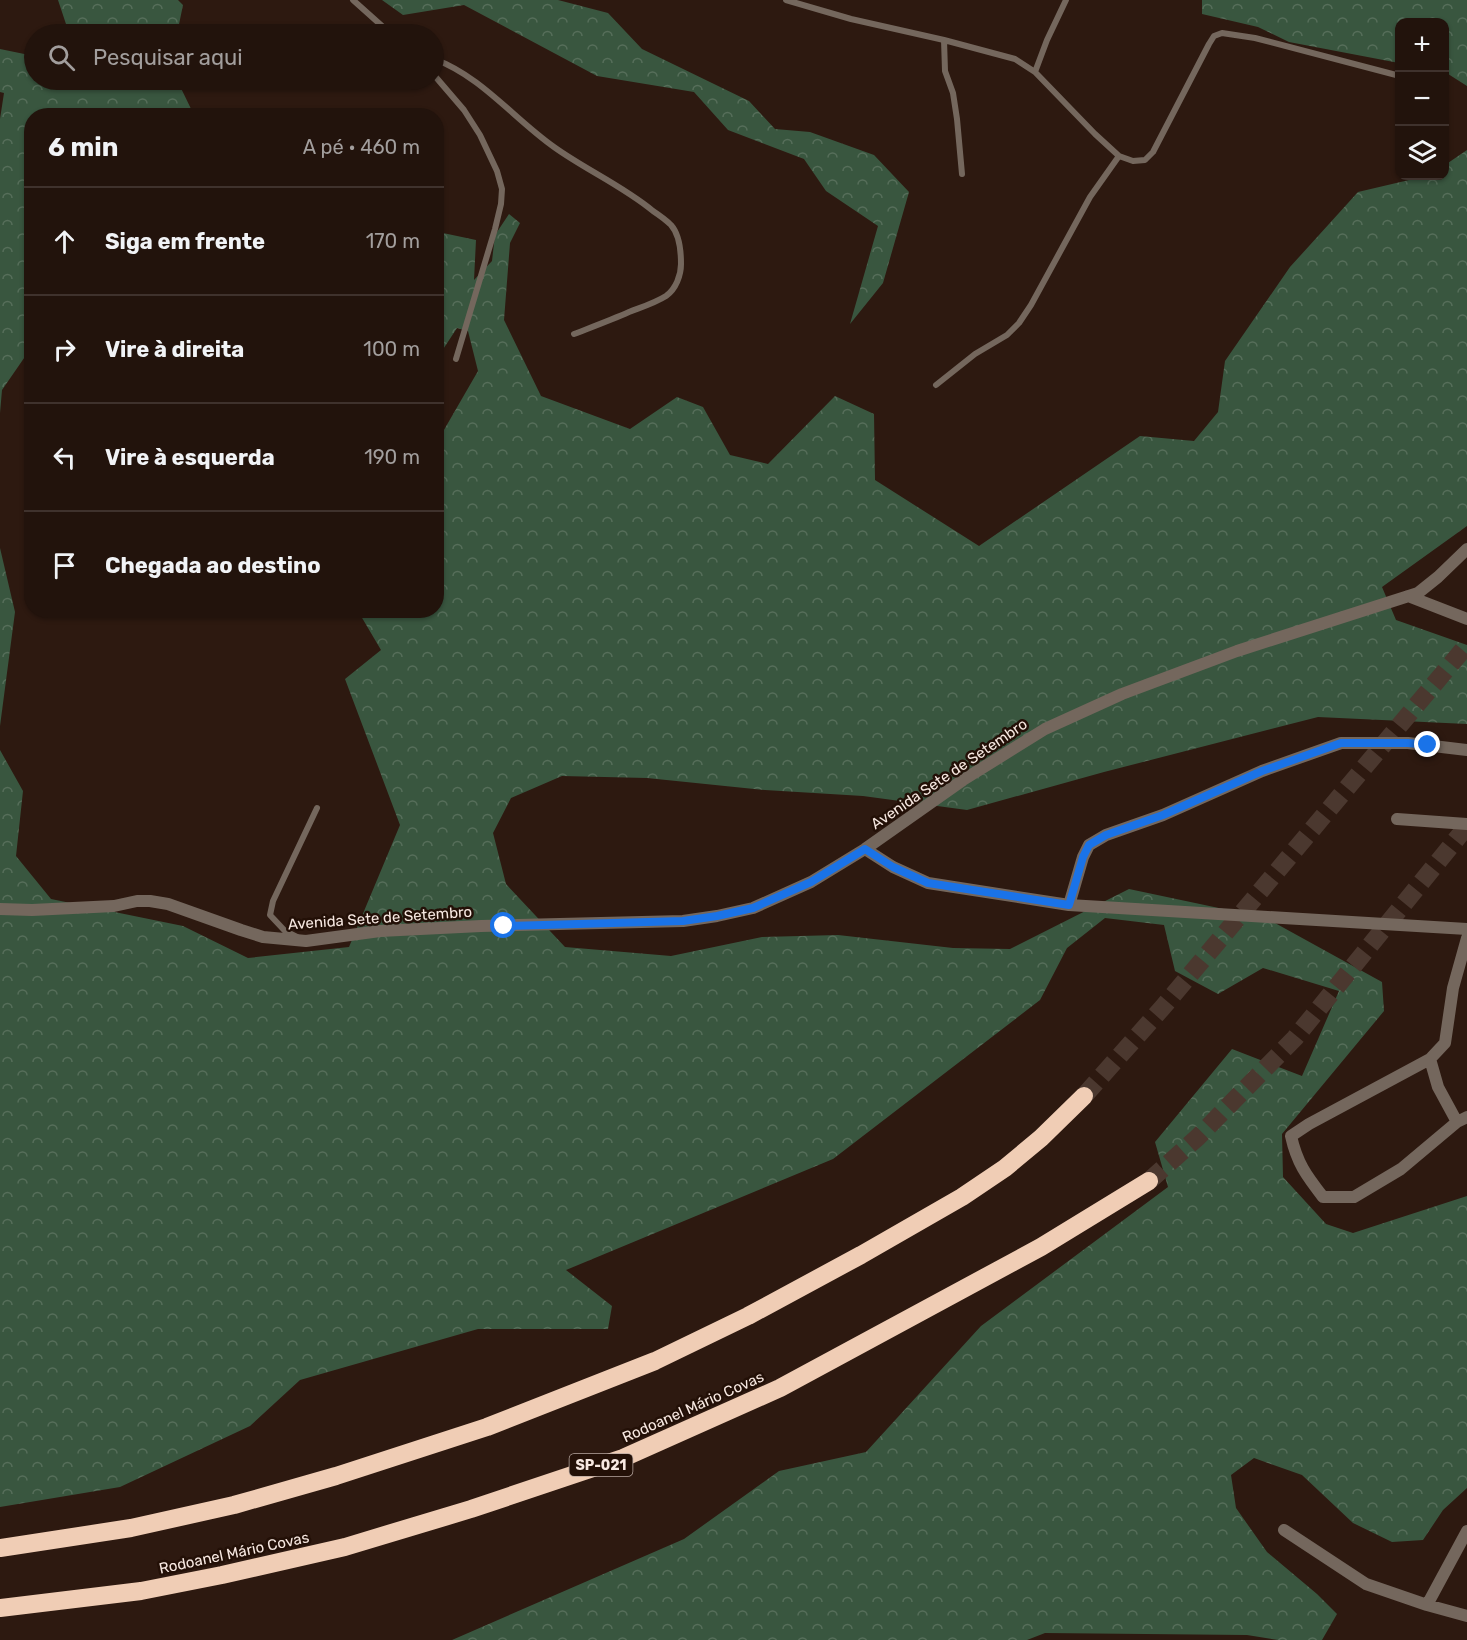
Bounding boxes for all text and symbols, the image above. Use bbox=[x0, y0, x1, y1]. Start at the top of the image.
map controls bbox=[1395, 18, 1449, 180]
button: + bbox=[1395, 18, 1449, 72]
search box bbox=[24, 24, 444, 90]
icon: search bbox=[45, 41, 78, 74]
text: Pesquisar aqui bbox=[93, 44, 243, 71]
button: − bbox=[1395, 72, 1449, 126]
button: layers bbox=[1395, 126, 1449, 180]
text: 6 min bbox=[48, 132, 118, 163]
text: A pé · 460 m bbox=[303, 135, 420, 159]
icon: ahead bbox=[48, 225, 81, 258]
text: Siga em frente bbox=[105, 228, 265, 255]
text: 170 m bbox=[366, 229, 420, 253]
icon: right bbox=[48, 333, 81, 366]
text: Vire à direita bbox=[105, 336, 244, 363]
text: 100 m bbox=[363, 337, 420, 361]
icon: left bbox=[48, 441, 81, 474]
text: Vire à esquerda bbox=[105, 444, 275, 471]
text: 190 m bbox=[364, 445, 420, 469]
icon: arrive bbox=[48, 549, 81, 582]
text: Chegada ao destino bbox=[105, 552, 321, 579]
street label: Avenida Sete de Setembro bbox=[867, 715, 1031, 833]
route end bbox=[1414, 731, 1440, 757]
street label: Avenida Sete de Setembro bbox=[287, 903, 473, 933]
route start bbox=[490, 912, 516, 938]
street label: Rodoanel Mário Covas bbox=[619, 1368, 767, 1446]
road number: SP-021 bbox=[570, 1454, 632, 1476]
street label: Rodoanel Mário Covas bbox=[157, 1528, 311, 1578]

